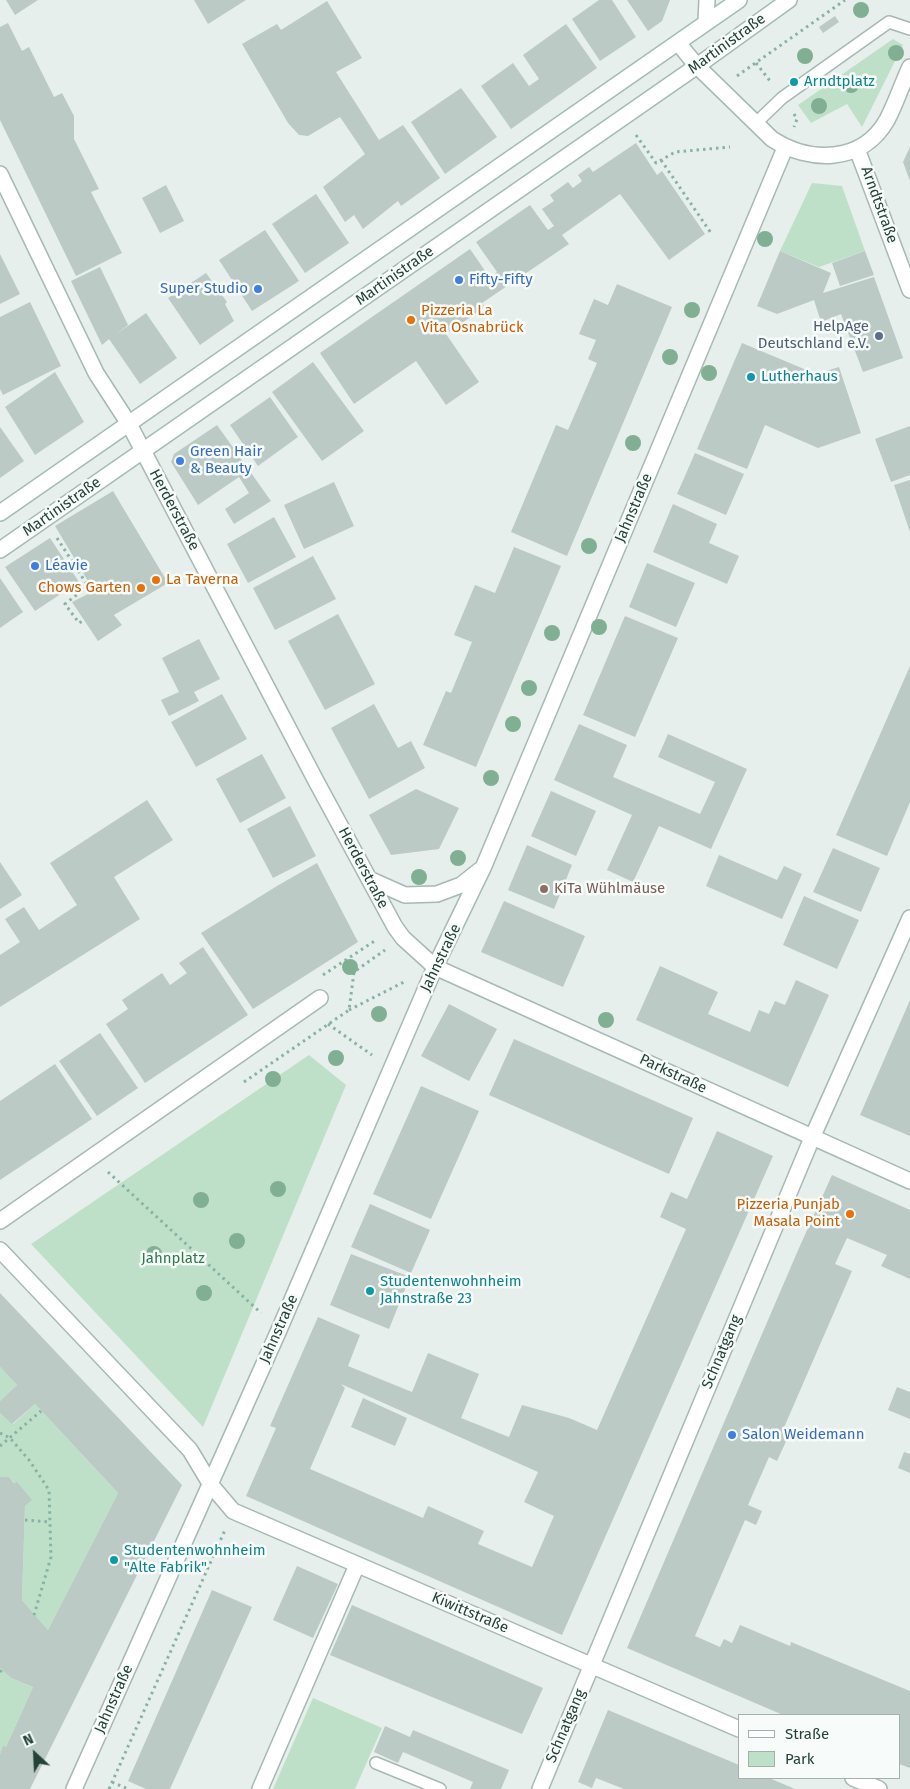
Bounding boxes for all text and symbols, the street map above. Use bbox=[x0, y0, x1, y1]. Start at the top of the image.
street label: Martinistraße bbox=[685, 10, 769, 78]
place label: Arndtplatz bbox=[804, 73, 875, 91]
marker: Arndtplatz bbox=[788, 76, 800, 88]
street label: Arndtstraße bbox=[857, 164, 901, 246]
street label: Martinistraße bbox=[352, 242, 438, 310]
place label: Fifty-Fifty bbox=[469, 271, 533, 289]
marker: Fifty-Fifty bbox=[453, 274, 465, 286]
place label: Super Studio bbox=[160, 280, 248, 298]
marker: Super Studio bbox=[252, 283, 264, 295]
place label: Pizzeria La Vita Osnabrück bbox=[421, 302, 524, 337]
marker: Pizzeria La Vita Osnabrück bbox=[405, 314, 417, 326]
place label: HelpAge Deutschland e.V. bbox=[758, 318, 869, 353]
marker: HelpAge Deutschland e.V. bbox=[873, 330, 885, 342]
place label: Lutherhaus bbox=[761, 368, 838, 386]
marker: Lutherhaus bbox=[745, 371, 757, 383]
place label: Green Hair & Beauty bbox=[190, 443, 262, 478]
marker: Green Hair & Beauty bbox=[174, 455, 186, 467]
street label: Herderstraße bbox=[145, 466, 203, 554]
street label: Jahnstraße bbox=[611, 471, 657, 545]
street label: Martinistraße bbox=[19, 473, 105, 541]
place label: Léavie bbox=[45, 557, 88, 575]
marker: Léavie bbox=[29, 560, 41, 572]
place label: La Taverna bbox=[166, 571, 239, 589]
marker: La Taverna bbox=[150, 574, 162, 586]
place label: Chows Garten bbox=[38, 579, 131, 597]
marker: Chows Garten bbox=[135, 582, 147, 594]
street label: Herderstraße bbox=[334, 824, 392, 912]
place label: KiTa Wühlmäuse bbox=[554, 880, 665, 898]
marker: KiTa Wühlmäuse bbox=[538, 883, 550, 895]
street label: Jahnstraße bbox=[417, 921, 465, 995]
street label: Parkstraße bbox=[636, 1051, 710, 1097]
place label: Pizzeria Punjab Masala Point bbox=[737, 1196, 840, 1231]
marker: Pizzeria Punjab Masala Point bbox=[844, 1208, 856, 1220]
park label: Jahnplatz bbox=[141, 1250, 205, 1268]
place label: Studentenwohnheim Jahnstraße 23 bbox=[380, 1273, 522, 1308]
marker: Studentenwohnheim Jahnstraße 23 bbox=[364, 1285, 376, 1297]
street label: Jahnstraße bbox=[256, 1292, 302, 1366]
street label: Schnatgang bbox=[698, 1312, 746, 1392]
place label: Salon Weidemann bbox=[742, 1426, 864, 1444]
marker: Salon Weidemann bbox=[726, 1429, 738, 1441]
place label: Studentenwohnheim "Alte Fabrik" bbox=[124, 1542, 266, 1577]
marker: Studentenwohnheim "Alte Fabrik" bbox=[108, 1554, 120, 1566]
street label: Kiwittstraße bbox=[429, 1589, 511, 1637]
street label: Jahnstraße bbox=[91, 1662, 137, 1736]
street label: Schnatgang bbox=[542, 1686, 590, 1766]
legend bbox=[738, 1714, 900, 1779]
text: Straße bbox=[785, 1725, 829, 1743]
north arrow bbox=[10, 1729, 60, 1779]
text: N bbox=[21, 1730, 36, 1750]
text: Park bbox=[785, 1750, 815, 1768]

